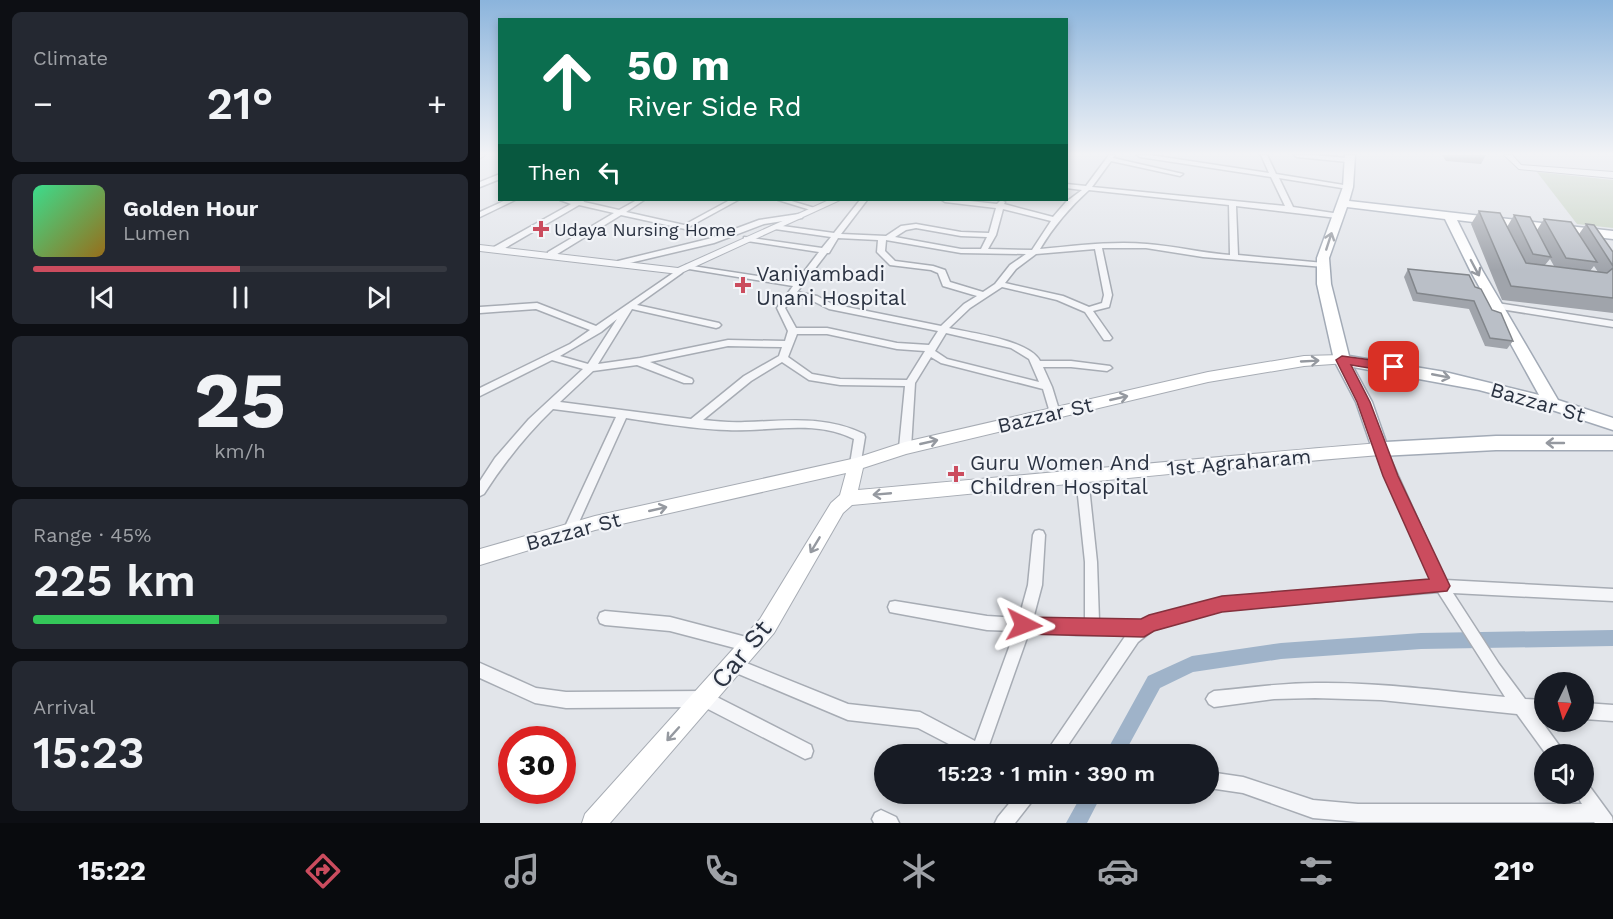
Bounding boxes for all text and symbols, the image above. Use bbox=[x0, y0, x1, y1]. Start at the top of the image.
text: 50 m bbox=[627, 41, 730, 90]
icon: ahead bbox=[528, 42, 606, 120]
text: Climate bbox=[33, 46, 108, 70]
text: 21° bbox=[206, 77, 274, 130]
text: − bbox=[33, 84, 53, 123]
text: + bbox=[427, 84, 447, 123]
text: River Side Rd bbox=[627, 91, 802, 123]
icon: left bbox=[593, 156, 626, 189]
text: Then bbox=[528, 160, 581, 185]
text: Golden Hour bbox=[123, 196, 258, 221]
place label: Udaya Nursing Home bbox=[554, 219, 736, 240]
marker: Udaya Nursing Home bbox=[532, 220, 550, 238]
text: Lumen bbox=[123, 221, 190, 245]
one-way arrow bbox=[1324, 232, 1335, 251]
one-way arrow bbox=[1470, 259, 1481, 277]
place label: Vaniyambadi Unani Hospital bbox=[756, 261, 907, 310]
marker: Vaniyambadi Unani Hospital bbox=[734, 276, 752, 294]
icon: previous bbox=[86, 281, 119, 314]
icon: pause bbox=[224, 281, 257, 314]
icon: next bbox=[362, 281, 395, 314]
pin bbox=[1368, 341, 1419, 392]
icon: arrive bbox=[1377, 350, 1410, 383]
text: 25 bbox=[194, 354, 286, 446]
one-way arrow bbox=[1299, 355, 1319, 366]
one-way arrow bbox=[1431, 371, 1450, 382]
street label: Bazzar St bbox=[1488, 377, 1588, 427]
one-way arrow bbox=[1109, 391, 1128, 403]
street label: Bazzar St bbox=[995, 392, 1095, 438]
one-way arrow bbox=[919, 436, 938, 448]
one-way arrow bbox=[1545, 437, 1565, 449]
text: km/h bbox=[214, 439, 266, 463]
street label: 1st Agraharam bbox=[1166, 443, 1312, 481]
place label: Guru Women And Children Hospital bbox=[970, 450, 1150, 499]
marker: Guru Women And Children Hospital bbox=[947, 465, 965, 483]
one-way arrow bbox=[873, 489, 893, 500]
one-way arrow bbox=[648, 503, 667, 514]
street label: Bazzar St bbox=[523, 506, 623, 556]
text: Range · 45% bbox=[33, 523, 151, 547]
one-way arrow bbox=[808, 536, 820, 553]
text: 225 km bbox=[33, 554, 196, 607]
position arrow bbox=[992, 593, 1056, 657]
street label: Car St bbox=[704, 614, 778, 694]
north arrow bbox=[1534, 672, 1594, 732]
map controls bbox=[1534, 672, 1594, 804]
text: Arrival bbox=[33, 695, 95, 719]
text: 15:23 bbox=[33, 726, 145, 779]
speed limit sign: 30 bbox=[498, 726, 576, 804]
one-way arrow bbox=[666, 726, 680, 741]
button: sound bbox=[1534, 744, 1594, 804]
text: 15:23 · 1 min · 390 m bbox=[938, 761, 1155, 786]
icon: directions bbox=[302, 850, 344, 892]
icon: music bbox=[501, 850, 543, 892]
icon: phone bbox=[700, 850, 742, 892]
icon: climate bbox=[898, 850, 940, 892]
icon: car bbox=[1097, 850, 1139, 892]
icon: filters bbox=[1295, 850, 1337, 892]
text: 15:22 bbox=[78, 855, 146, 887]
text: 21° bbox=[1494, 855, 1535, 887]

